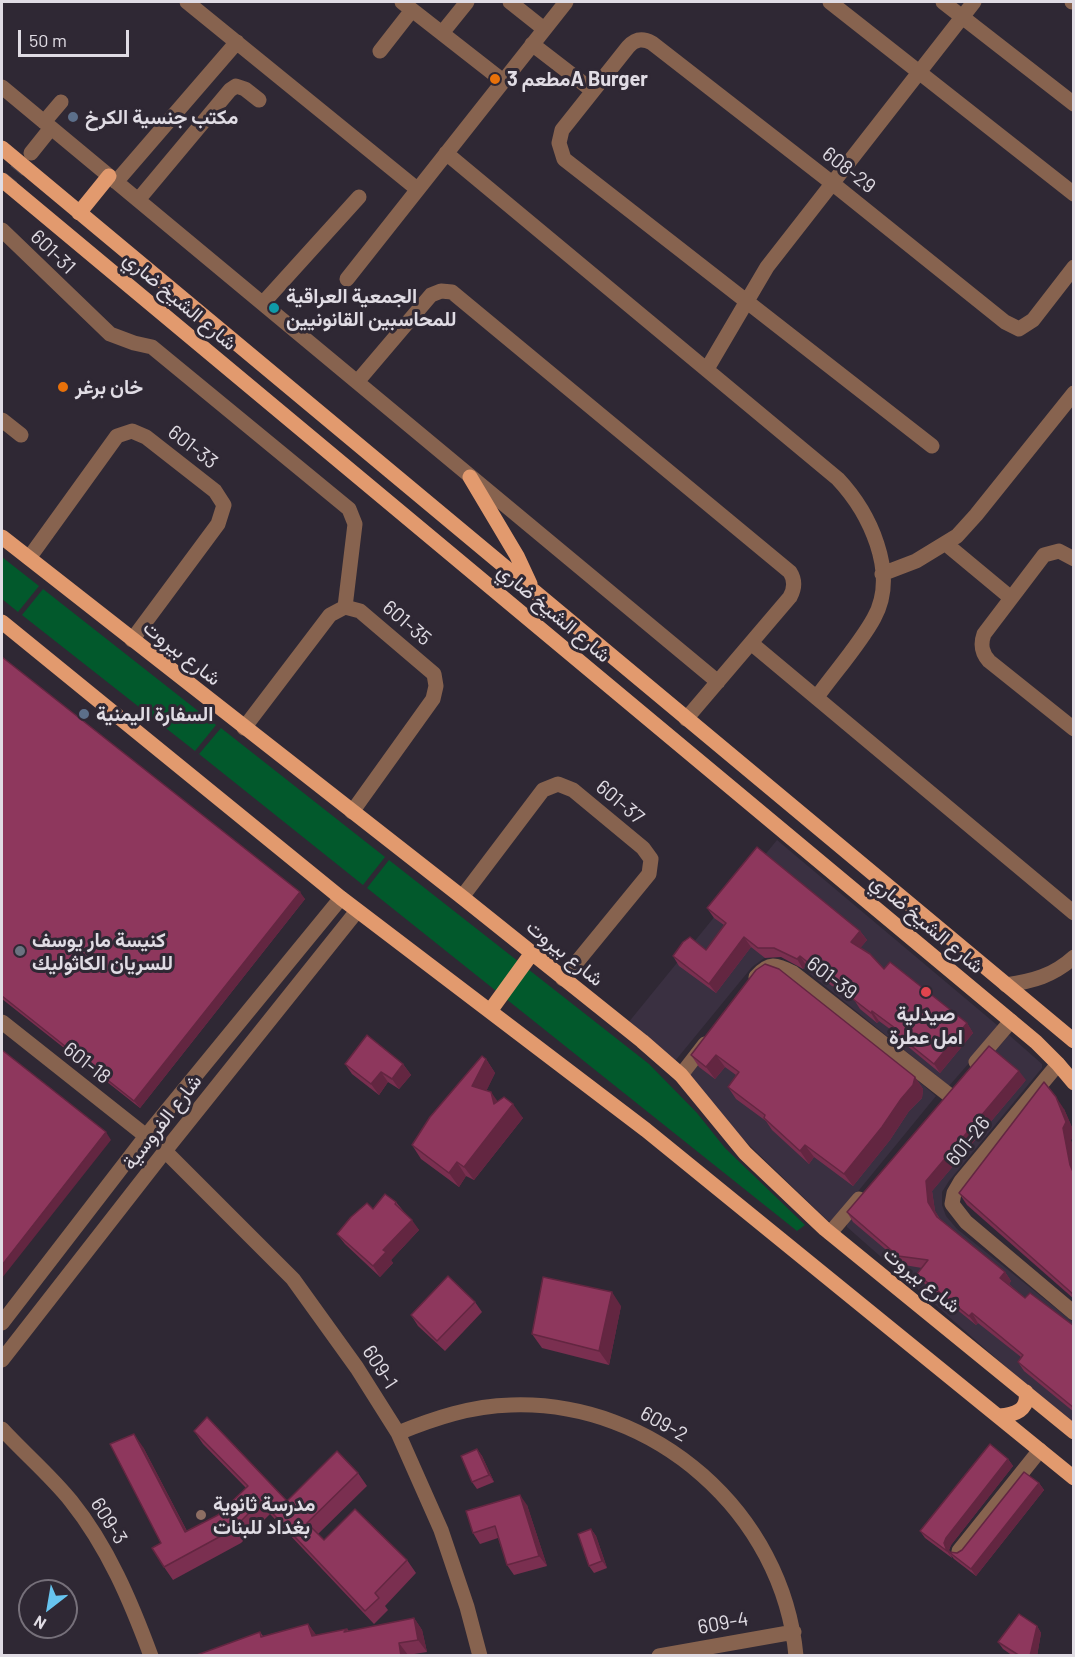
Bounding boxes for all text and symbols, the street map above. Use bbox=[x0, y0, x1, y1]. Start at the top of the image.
scale bar bbox=[21, 18, 132, 56]
text: 50 m bbox=[29, 29, 67, 51]
place label: مطعم 3A Burger bbox=[507, 67, 648, 91]
marker: مطعم 3A Burger bbox=[488, 72, 502, 86]
place label: مكتب جنسية الكرخ bbox=[85, 105, 238, 129]
marker: مكتب جنسية الكرخ bbox=[66, 110, 80, 124]
street label: 608-29 bbox=[818, 142, 880, 198]
street label: 601-31 bbox=[26, 225, 80, 279]
street label: شارع الشيخ ضاري bbox=[118, 247, 242, 355]
place label: الجمعية العراقية للمحاسبين القانونيين bbox=[286, 284, 456, 331]
marker: الجمعية العراقية للمحاسبين القانونيين bbox=[267, 301, 281, 315]
place label: خان برغر bbox=[75, 375, 143, 399]
marker: خان برغر bbox=[56, 380, 70, 394]
street label: 601-33 bbox=[163, 420, 223, 474]
street label: شارع الشيخ ضاري bbox=[492, 559, 616, 667]
street label: 601-35 bbox=[378, 595, 436, 651]
street label: شارع بيروت bbox=[138, 615, 226, 691]
place label: السفارة اليمنية bbox=[96, 702, 213, 726]
marker: السفارة اليمنية bbox=[77, 707, 91, 721]
street label: 601-37 bbox=[591, 775, 649, 829]
street label: شارع الشيخ ضاري bbox=[865, 870, 989, 978]
street label: شارع بيروت bbox=[522, 915, 608, 991]
place label: كنيسة مار يوسف للسريان الكاثوليك bbox=[32, 928, 173, 975]
marker: كنيسة مار يوسف للسريان الكاثوليك bbox=[13, 944, 27, 958]
street label: 601-39 bbox=[802, 951, 862, 1005]
marker: صيدلية امل عطرة bbox=[919, 985, 933, 999]
place label: صيدلية امل عطرة bbox=[889, 1002, 963, 1049]
street label: 601-18 bbox=[59, 1037, 115, 1089]
street label: شارع الفروسية bbox=[117, 1070, 207, 1174]
street label: 601-26 bbox=[941, 1111, 995, 1171]
street label: شارع بيروت bbox=[879, 1242, 965, 1318]
street label: 609-1 bbox=[357, 1341, 403, 1393]
street label: 609-2 bbox=[636, 1401, 692, 1447]
place label: مدرسة ثانوية بغداد للبنات bbox=[213, 1492, 315, 1539]
street label: 609-3 bbox=[86, 1493, 132, 1549]
marker: مدرسة ثانوية بغداد للبنات bbox=[194, 1508, 208, 1522]
north arrow bbox=[18, 1579, 78, 1639]
street label: 609-4 bbox=[696, 1607, 750, 1639]
text: N bbox=[30, 1612, 49, 1634]

